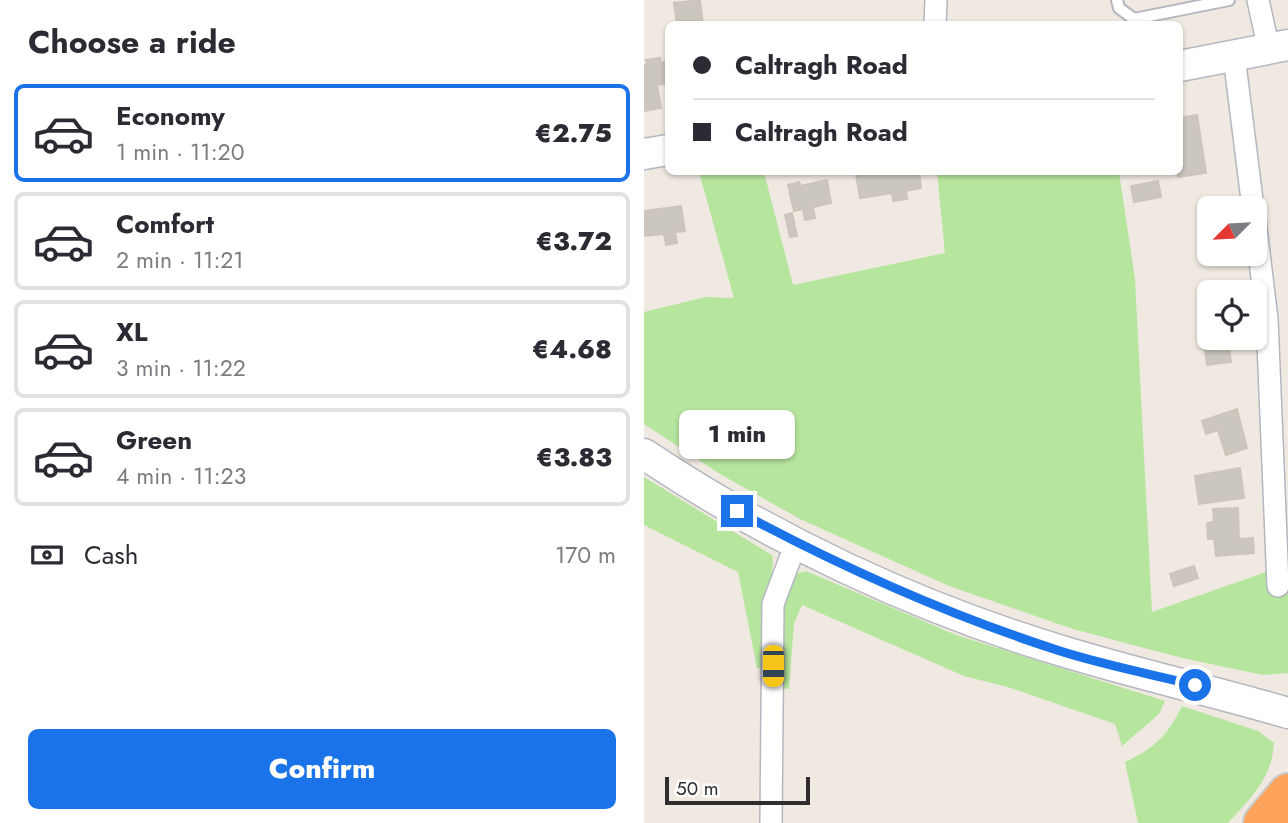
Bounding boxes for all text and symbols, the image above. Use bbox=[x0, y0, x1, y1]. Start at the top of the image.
text: Choose a ride bbox=[28, 19, 236, 65]
text: Caltragh Road bbox=[735, 46, 908, 84]
text: Economy bbox=[116, 97, 225, 135]
icon: car bbox=[32, 102, 95, 165]
text: Caltragh Road bbox=[735, 113, 908, 151]
text: €2.75 bbox=[534, 114, 612, 152]
text: 1 min · 11:20 bbox=[116, 135, 244, 169]
north arrow bbox=[1197, 196, 1267, 266]
map controls bbox=[1197, 196, 1267, 350]
text: Comfort bbox=[116, 205, 214, 243]
icon: car bbox=[32, 210, 95, 273]
text: €3.72 bbox=[536, 222, 612, 260]
text: 2 min · 11:21 bbox=[116, 243, 244, 277]
button: locate bbox=[1197, 280, 1267, 350]
text: XL bbox=[116, 313, 148, 351]
icon: car bbox=[32, 318, 95, 381]
text: €4.68 bbox=[532, 330, 612, 368]
text: 3 min · 11:22 bbox=[116, 351, 246, 385]
callout: 1 min bbox=[679, 410, 795, 458]
text: 1 min bbox=[708, 417, 766, 451]
text: Green bbox=[116, 421, 192, 459]
icon: car bbox=[32, 426, 95, 489]
text: €3.83 bbox=[536, 438, 612, 476]
text: 4 min · 11:23 bbox=[116, 459, 246, 493]
route end bbox=[721, 495, 753, 527]
icon: cash bbox=[28, 536, 66, 574]
text: Cash bbox=[84, 536, 138, 574]
text: 170 m bbox=[555, 538, 616, 572]
car bbox=[763, 645, 784, 687]
route start bbox=[1179, 669, 1211, 701]
button: Confirm bbox=[28, 729, 616, 809]
scale bar bbox=[665, 774, 810, 806]
text: 50 m bbox=[676, 775, 719, 802]

